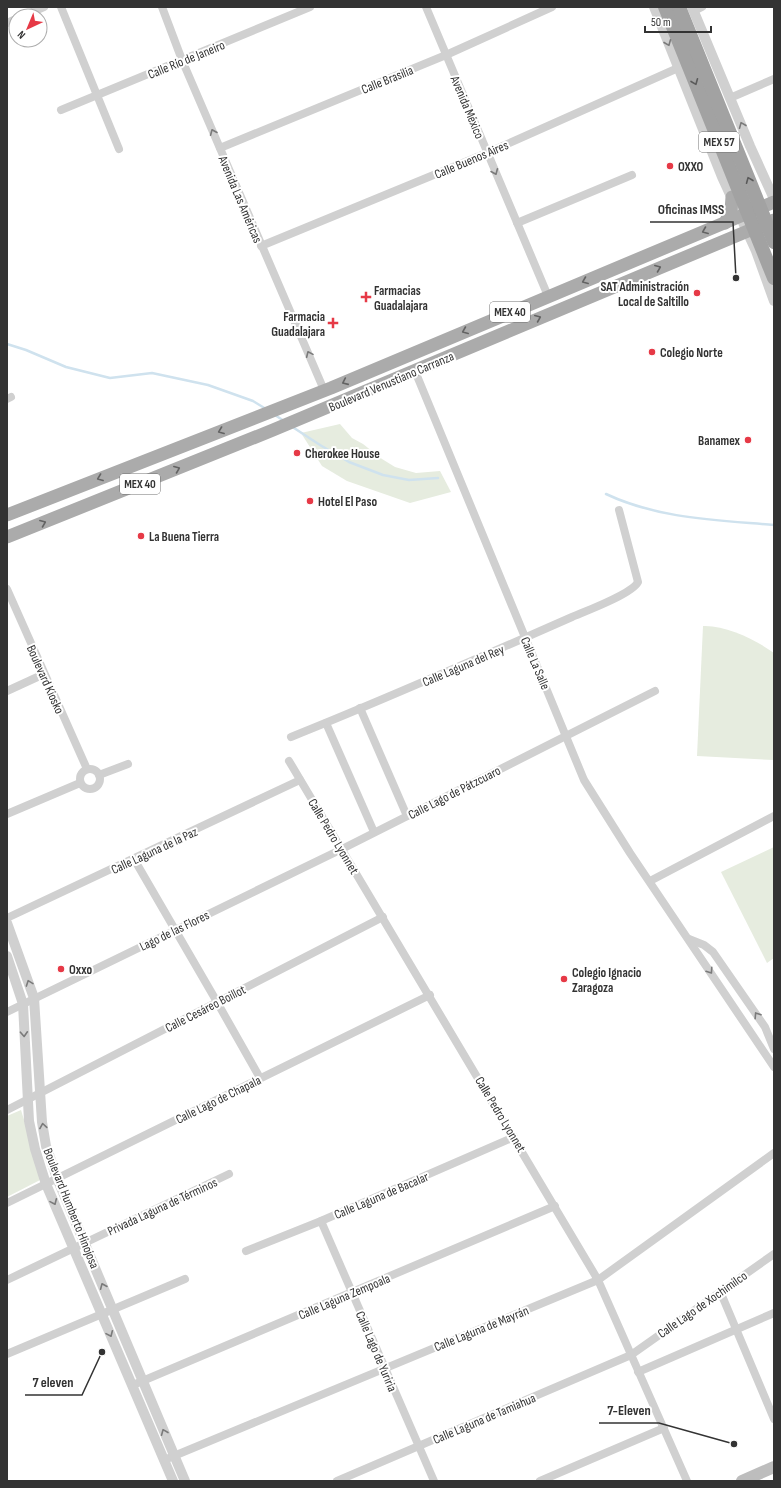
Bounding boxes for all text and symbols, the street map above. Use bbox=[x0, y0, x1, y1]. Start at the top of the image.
north arrow bbox=[8, 8, 48, 48]
scale bar bbox=[645, 8, 711, 34]
text: 50 m bbox=[651, 15, 671, 30]
text: N bbox=[15, 28, 28, 42]
street label: Calle Río de Janeiro bbox=[146, 37, 227, 83]
one-way arrow bbox=[664, 40, 672, 47]
street label: Calle Brasilia bbox=[359, 62, 416, 98]
street label: Avenida México bbox=[446, 73, 487, 141]
one-way arrow bbox=[690, 78, 698, 86]
one-way arrow bbox=[738, 121, 746, 128]
one-way arrow bbox=[210, 128, 218, 136]
road number: MEX 57 bbox=[699, 132, 739, 152]
street label: Calle Buenos Aires bbox=[432, 137, 511, 183]
street label: Avenida Las Américas bbox=[214, 153, 266, 246]
place label: OXXO bbox=[678, 159, 704, 175]
marker: OXXO bbox=[665, 161, 675, 171]
one-way arrow bbox=[491, 168, 499, 175]
one-way arrow bbox=[746, 177, 754, 185]
callout: Oficinas IMSS bbox=[650, 196, 733, 222]
text: Oficinas IMSS bbox=[658, 201, 724, 218]
one-way arrow bbox=[702, 227, 709, 235]
one-way arrow bbox=[655, 265, 662, 273]
one-way arrow bbox=[581, 276, 589, 284]
place label: SAT Administración Local de Saltillo bbox=[600, 279, 689, 310]
place label: Farmacias Guadalajara bbox=[374, 283, 428, 314]
marker: SAT Administración Local de Saltillo bbox=[692, 288, 702, 298]
marker: Farmacias Guadalajara bbox=[361, 292, 371, 302]
road number: MEX 40 bbox=[490, 302, 530, 322]
place label: Farmacia Guadalajara bbox=[271, 309, 325, 340]
one-way arrow bbox=[535, 315, 542, 323]
marker: Farmacia Guadalajara bbox=[328, 318, 338, 328]
one-way arrow bbox=[461, 326, 469, 334]
place label: Colegio Norte bbox=[660, 345, 723, 361]
marker: Colegio Norte bbox=[647, 347, 657, 357]
street label: Boulevard Venustiano Carranza bbox=[326, 348, 456, 416]
one-way arrow bbox=[305, 351, 313, 358]
one-way arrow bbox=[342, 377, 350, 385]
one-way arrow bbox=[217, 427, 224, 435]
place label: Banamex bbox=[698, 433, 741, 449]
marker: Banamex bbox=[743, 435, 753, 445]
place label: Cherokee House bbox=[305, 446, 380, 462]
marker: Cherokee House bbox=[292, 448, 302, 458]
one-way arrow bbox=[172, 466, 180, 474]
one-way arrow bbox=[96, 473, 103, 481]
road number: MEX 40 bbox=[120, 474, 160, 494]
place label: Hotel El Paso bbox=[318, 494, 377, 510]
marker: Hotel El Paso bbox=[305, 496, 315, 506]
one-way arrow bbox=[40, 519, 47, 527]
place label: La Buena Tierra bbox=[149, 529, 219, 545]
marker: La Buena Tierra bbox=[136, 531, 146, 541]
street label: Calle La Salle bbox=[517, 635, 553, 692]
street label: Calle Laguna del Rey bbox=[420, 641, 507, 690]
street label: Boulevard Kiosko bbox=[23, 643, 67, 716]
street label: Calle Lago de Pátzcuaro bbox=[405, 763, 503, 823]
street label: Calle Pedro Lyonnet bbox=[304, 796, 362, 877]
street label: Calle Laguna de la Paz bbox=[109, 824, 200, 878]
street label: Lago de las Flores bbox=[137, 907, 212, 955]
place label: Oxxo bbox=[69, 962, 92, 978]
marker: Oxxo bbox=[56, 964, 66, 974]
place label: Colegio Ignacio Zaragoza bbox=[572, 965, 642, 996]
one-way arrow bbox=[705, 967, 713, 974]
marker: Colegio Ignacio Zaragoza bbox=[559, 974, 569, 984]
one-way arrow bbox=[25, 980, 33, 987]
street label: Calle Cesáreo Boillot bbox=[162, 982, 248, 1036]
one-way arrow bbox=[755, 1012, 762, 1019]
one-way arrow bbox=[20, 1031, 29, 1037]
street label: Calle Lago de Chapala bbox=[173, 1072, 264, 1127]
street label: Calle Pedro Lyonnet bbox=[471, 1074, 529, 1155]
one-way arrow bbox=[39, 1123, 48, 1129]
street label: Boulevard Humberto Hinojosa bbox=[40, 1146, 103, 1271]
street label: Calle Laguna de Bacalar bbox=[332, 1169, 431, 1223]
street label: Privada Laguna de Términos bbox=[105, 1174, 220, 1239]
one-way arrow bbox=[49, 1199, 57, 1206]
street label: Calle Lago de Xochimilco bbox=[655, 1268, 751, 1342]
street label: Calle Laguna Zempoala bbox=[296, 1270, 393, 1323]
one-way arrow bbox=[100, 1283, 108, 1291]
street label: Calle Laguna de Mayrán bbox=[432, 1303, 531, 1355]
street label: Calle Lago de Yuriria bbox=[352, 1309, 400, 1394]
one-way arrow bbox=[106, 1331, 114, 1338]
callout: 7 eleven bbox=[25, 1369, 82, 1395]
text: 7 eleven bbox=[33, 1374, 73, 1391]
street label: Calle Laguna de Tamiahua bbox=[431, 1390, 538, 1448]
callout: 7-Eleven bbox=[599, 1397, 659, 1423]
text: 7-Eleven bbox=[607, 1402, 651, 1419]
one-way arrow bbox=[161, 1429, 169, 1437]

